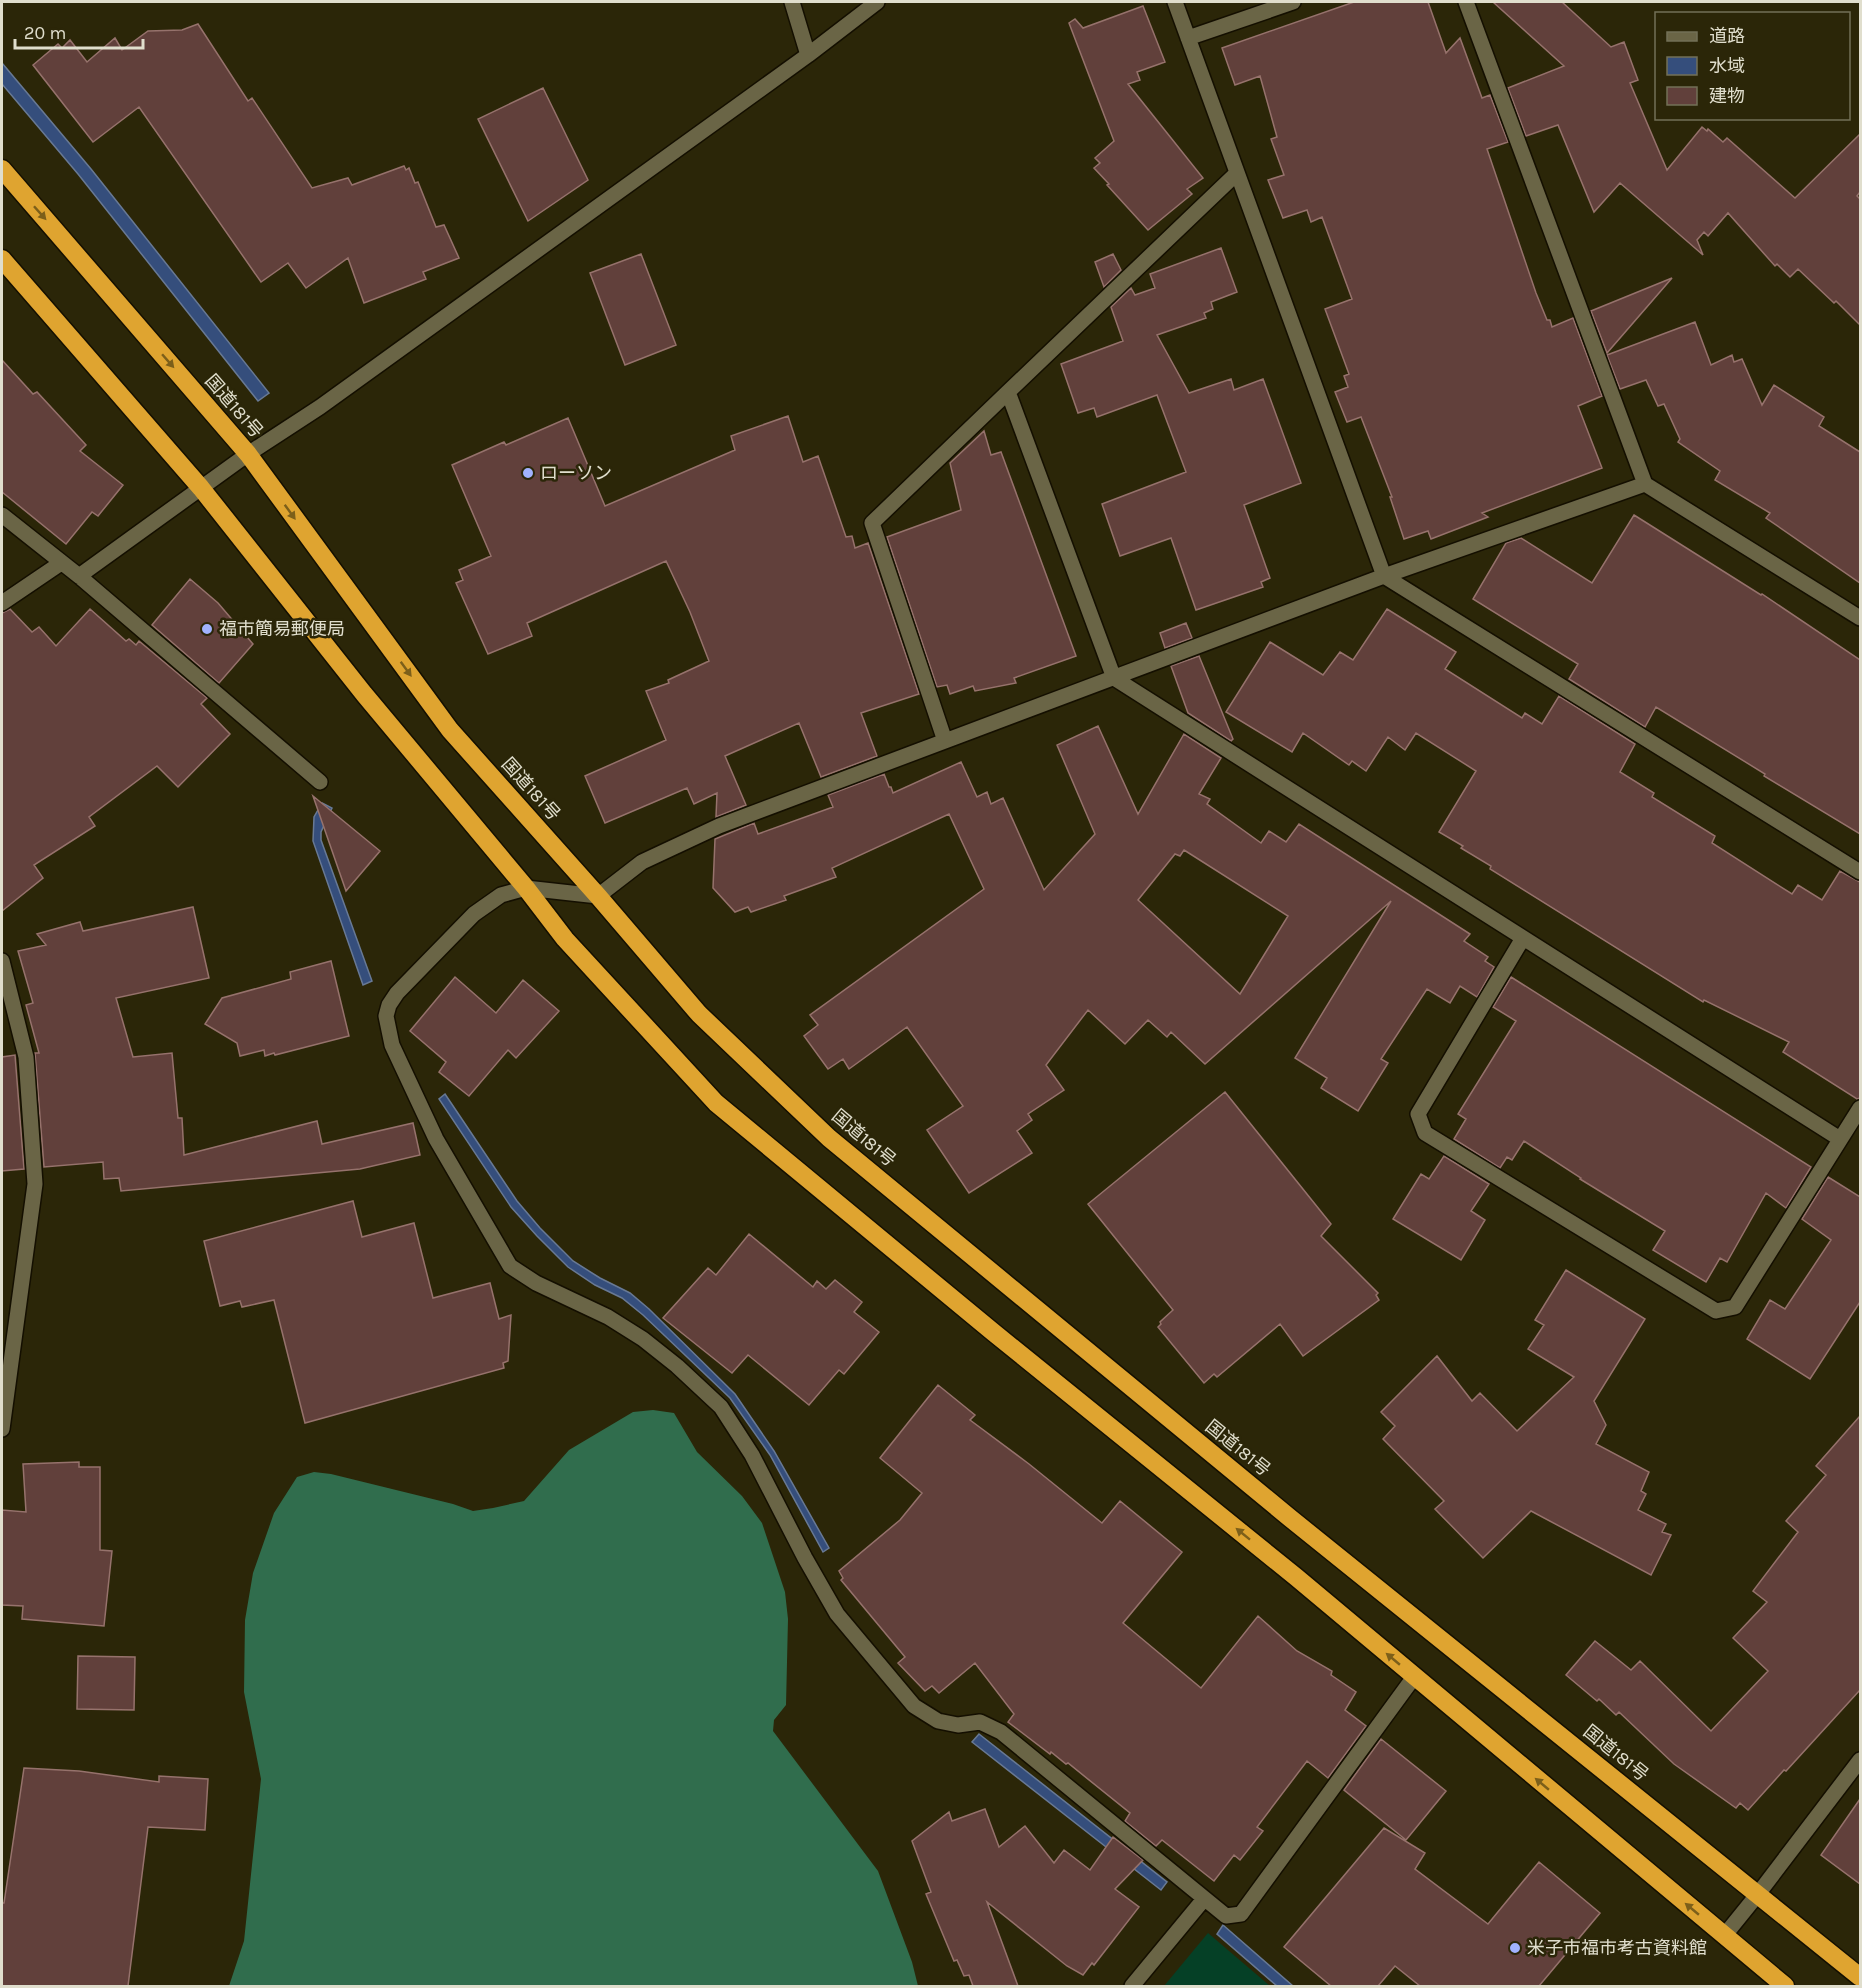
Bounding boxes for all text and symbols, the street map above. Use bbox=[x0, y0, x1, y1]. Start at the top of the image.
scale bar bbox=[15, 12, 142, 50]
legend bbox=[1655, 12, 1850, 120]
text: 20 m bbox=[24, 22, 66, 44]
text: 道路 bbox=[1709, 25, 1745, 47]
text: 水域 bbox=[1709, 55, 1745, 77]
text: 建物 bbox=[1709, 85, 1745, 107]
one-way arrow bbox=[33, 205, 46, 220]
one-way arrow bbox=[161, 353, 174, 368]
street label: 国道181号 bbox=[200, 370, 268, 442]
place label: ローソン bbox=[540, 462, 612, 484]
marker: ローソン bbox=[521, 466, 535, 480]
one-way arrow bbox=[284, 505, 296, 520]
place label: 福市簡易郵便局 bbox=[219, 618, 345, 640]
marker: 福市簡易郵便局 bbox=[200, 622, 214, 636]
one-way arrow bbox=[399, 662, 411, 677]
street label: 国道181号 bbox=[497, 753, 565, 825]
street label: 国道181号 bbox=[827, 1105, 901, 1171]
street label: 国道181号 bbox=[1201, 1415, 1275, 1481]
one-way arrow bbox=[1235, 1527, 1251, 1540]
one-way arrow bbox=[1385, 1652, 1401, 1665]
street label: 国道181号 bbox=[1579, 1720, 1653, 1786]
one-way arrow bbox=[1534, 1777, 1550, 1790]
one-way arrow bbox=[1684, 1902, 1700, 1915]
place label: 米子市福市考古資料館 bbox=[1527, 1937, 1707, 1959]
marker: 米子市福市考古資料館 bbox=[1508, 1941, 1522, 1955]

